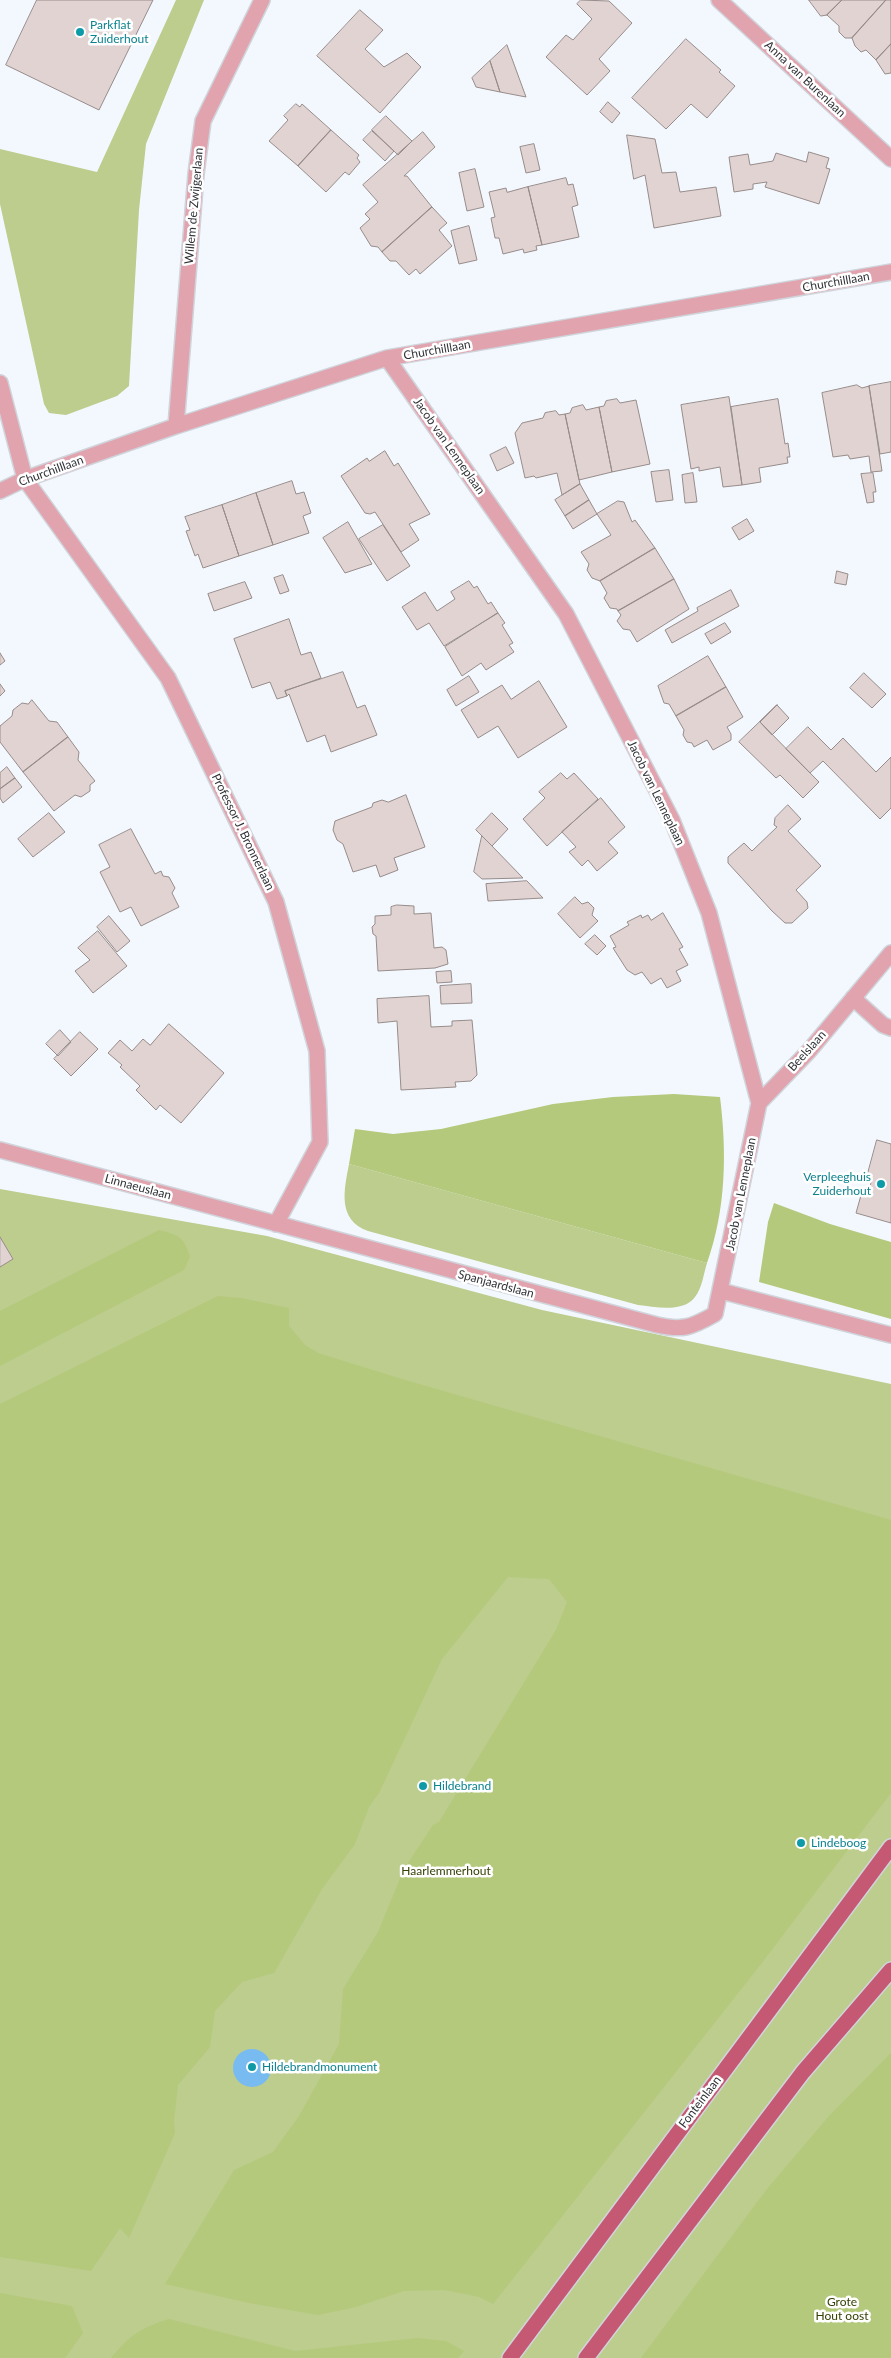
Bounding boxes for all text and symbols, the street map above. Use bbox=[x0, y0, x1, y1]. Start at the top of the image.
place label: Parkflat Zuiderhout bbox=[90, 18, 148, 46]
marker: Parkflat Zuiderhout bbox=[74, 26, 86, 38]
street label: Anna van Burenlaan bbox=[762, 38, 848, 120]
street label: Willem de Zwijgerlaan bbox=[182, 147, 206, 265]
street label: Churchilllaan bbox=[801, 269, 871, 295]
street label: Churchilllaan bbox=[402, 337, 472, 363]
street label: Jacob van Lenneplaan bbox=[410, 395, 488, 497]
street label: Churchilllaan bbox=[17, 453, 85, 489]
street label: Jacob van Lenneplaan bbox=[624, 738, 688, 848]
street label: Professor J. Bronnerlaan bbox=[209, 771, 277, 893]
street label: Beelslaan bbox=[785, 1028, 829, 1074]
street label: Jacob van Lenneplaan bbox=[723, 1136, 759, 1252]
place label: Verpleeghuis Zuiderhout bbox=[803, 1170, 871, 1198]
street label: Linnaeuslaan bbox=[103, 1171, 173, 1203]
marker: Verpleeghuis Zuiderhout bbox=[875, 1178, 887, 1190]
street label: Spanjaardslaan bbox=[456, 1267, 536, 1301]
place label: Hildebrand bbox=[433, 1779, 491, 1793]
marker: Hildebrand bbox=[417, 1780, 429, 1792]
place label: Lindeboog bbox=[811, 1836, 866, 1850]
marker: Lindeboog bbox=[795, 1837, 807, 1849]
park label: Haarlemmerhout bbox=[401, 1864, 491, 1878]
place label: Hildebrandmonument bbox=[262, 2060, 377, 2074]
marker: Hildebrandmonument bbox=[246, 2061, 258, 2073]
street label: Fonteinlaan bbox=[676, 2073, 724, 2131]
park label: Grote Hout oost bbox=[816, 2295, 868, 2323]

